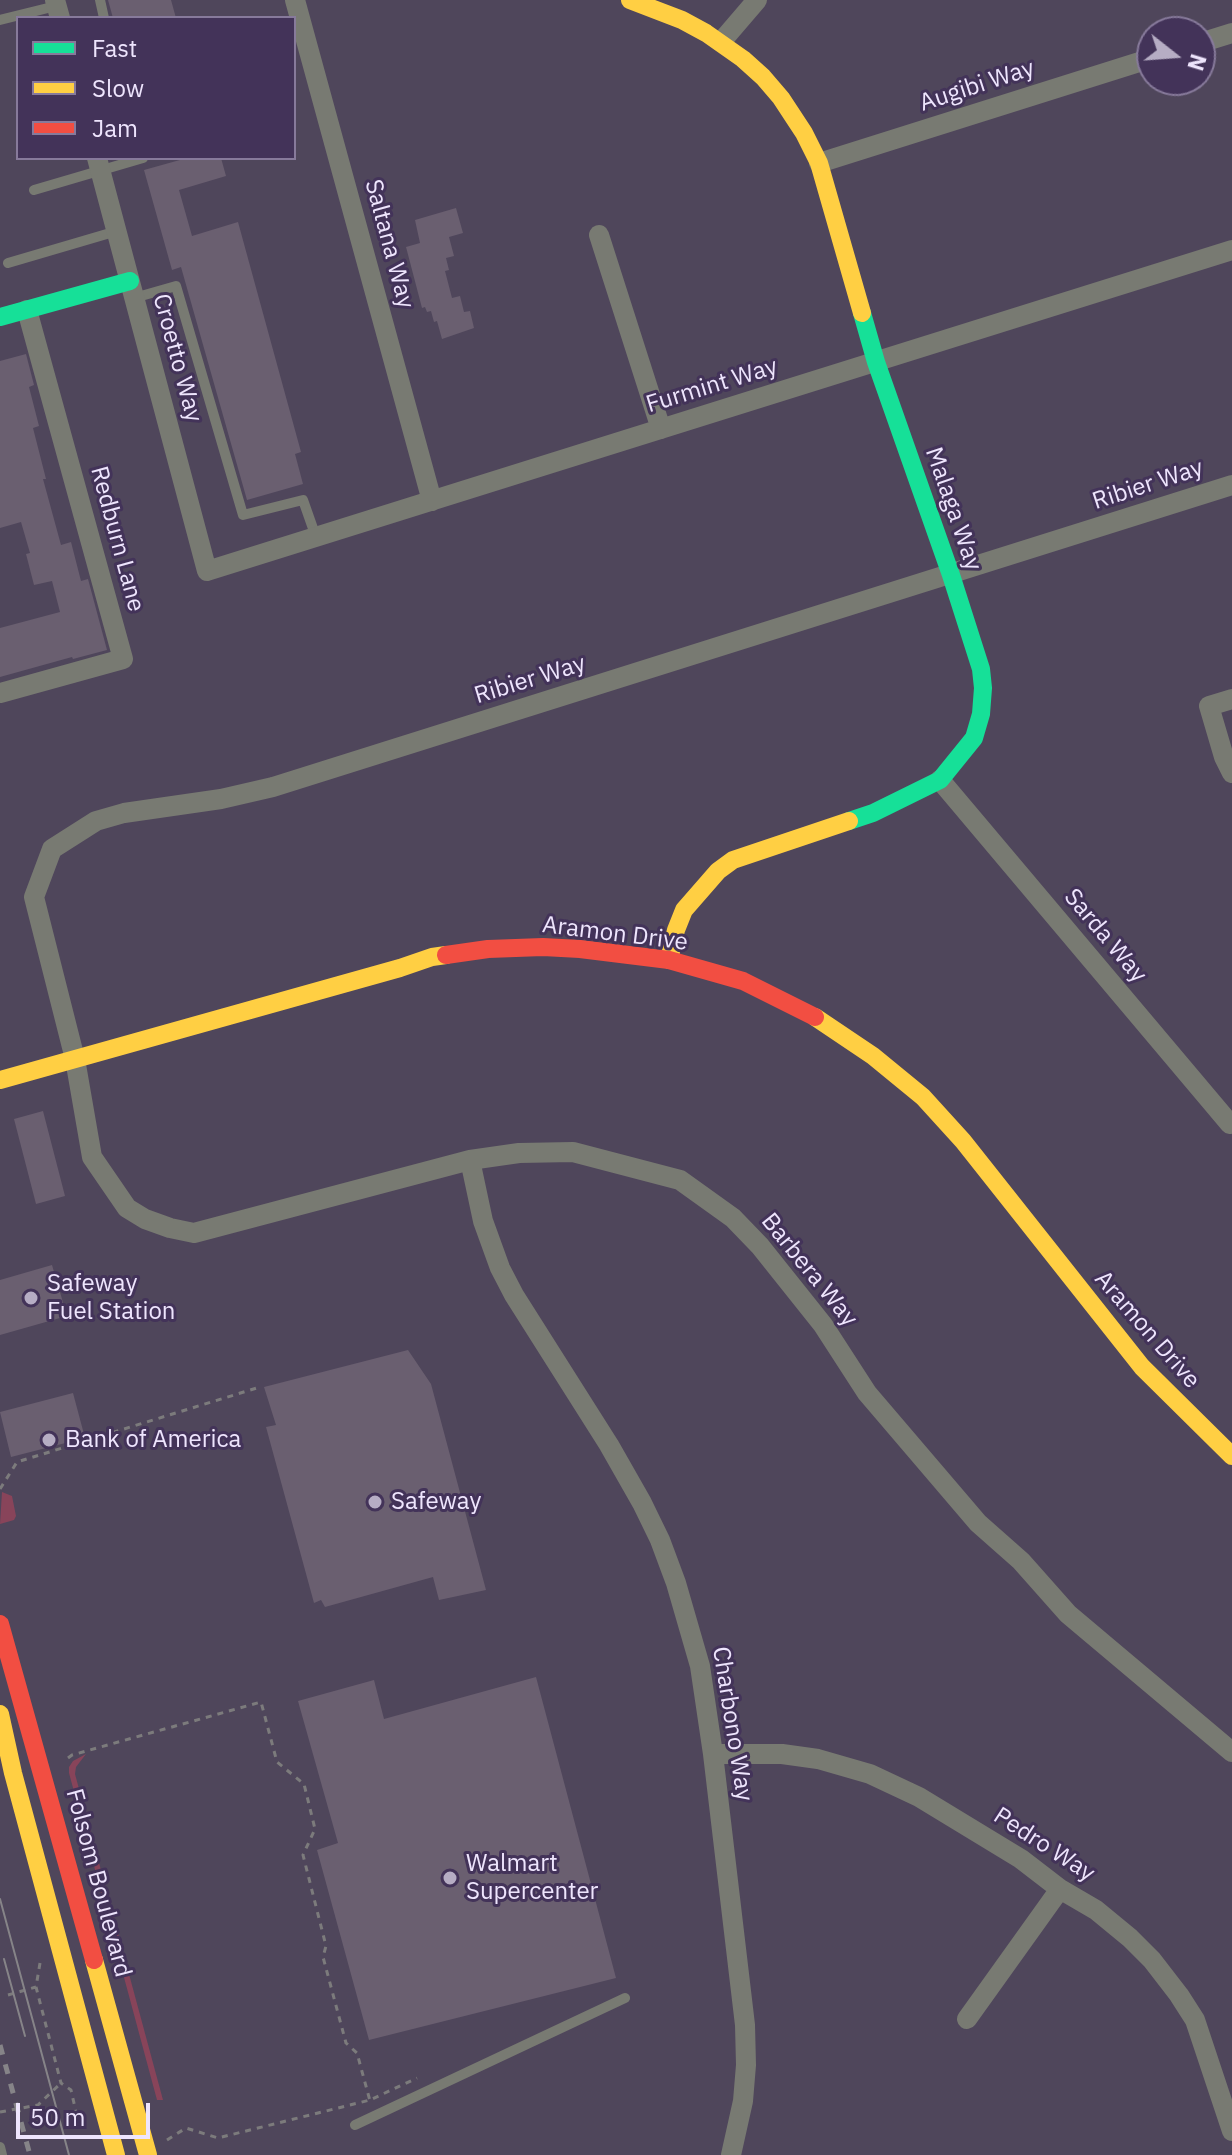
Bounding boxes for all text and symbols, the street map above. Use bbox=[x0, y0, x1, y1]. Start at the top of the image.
legend bbox=[16, 16, 296, 160]
north arrow bbox=[1136, 16, 1216, 96]
text: Fast bbox=[92, 32, 137, 64]
text: N bbox=[1181, 51, 1214, 74]
street label: Augibi Way bbox=[916, 54, 1038, 118]
text: Slow bbox=[92, 72, 144, 104]
text: Jam bbox=[92, 112, 138, 144]
street label: Saltana Way bbox=[358, 176, 420, 312]
street label: Croetto Way bbox=[146, 291, 208, 425]
street label: Furmint Way bbox=[643, 352, 781, 420]
street label: Malaga Way bbox=[918, 444, 988, 574]
street label: Ribier Way bbox=[1089, 454, 1207, 516]
street label: Redburn Lane bbox=[84, 463, 150, 615]
street label: Ribier Way bbox=[471, 649, 589, 711]
street label: Sarda Way bbox=[1057, 883, 1153, 989]
street label: Aramon Drive bbox=[541, 911, 689, 957]
street label: Barbera Way bbox=[755, 1208, 863, 1332]
street label: Aramon Drive bbox=[1088, 1265, 1206, 1395]
place label: Safeway Fuel Station bbox=[47, 1270, 175, 1326]
marker: Safeway Fuel Station bbox=[22, 1289, 40, 1307]
place label: Bank of America bbox=[65, 1426, 241, 1454]
marker: Bank of America bbox=[40, 1431, 58, 1449]
place label: Safeway bbox=[391, 1488, 481, 1516]
marker: Safeway bbox=[366, 1493, 384, 1511]
street label: Charbono Way bbox=[706, 1645, 758, 1803]
street label: Folsom Boulevard bbox=[59, 1786, 137, 1980]
street label: Pedro Way bbox=[988, 1802, 1100, 1888]
place label: Walmart Supercenter bbox=[466, 1850, 598, 1906]
marker: Walmart Supercenter bbox=[441, 1869, 459, 1887]
scale bar bbox=[20, 2087, 154, 2137]
text: 50 m bbox=[30, 2101, 85, 2133]

